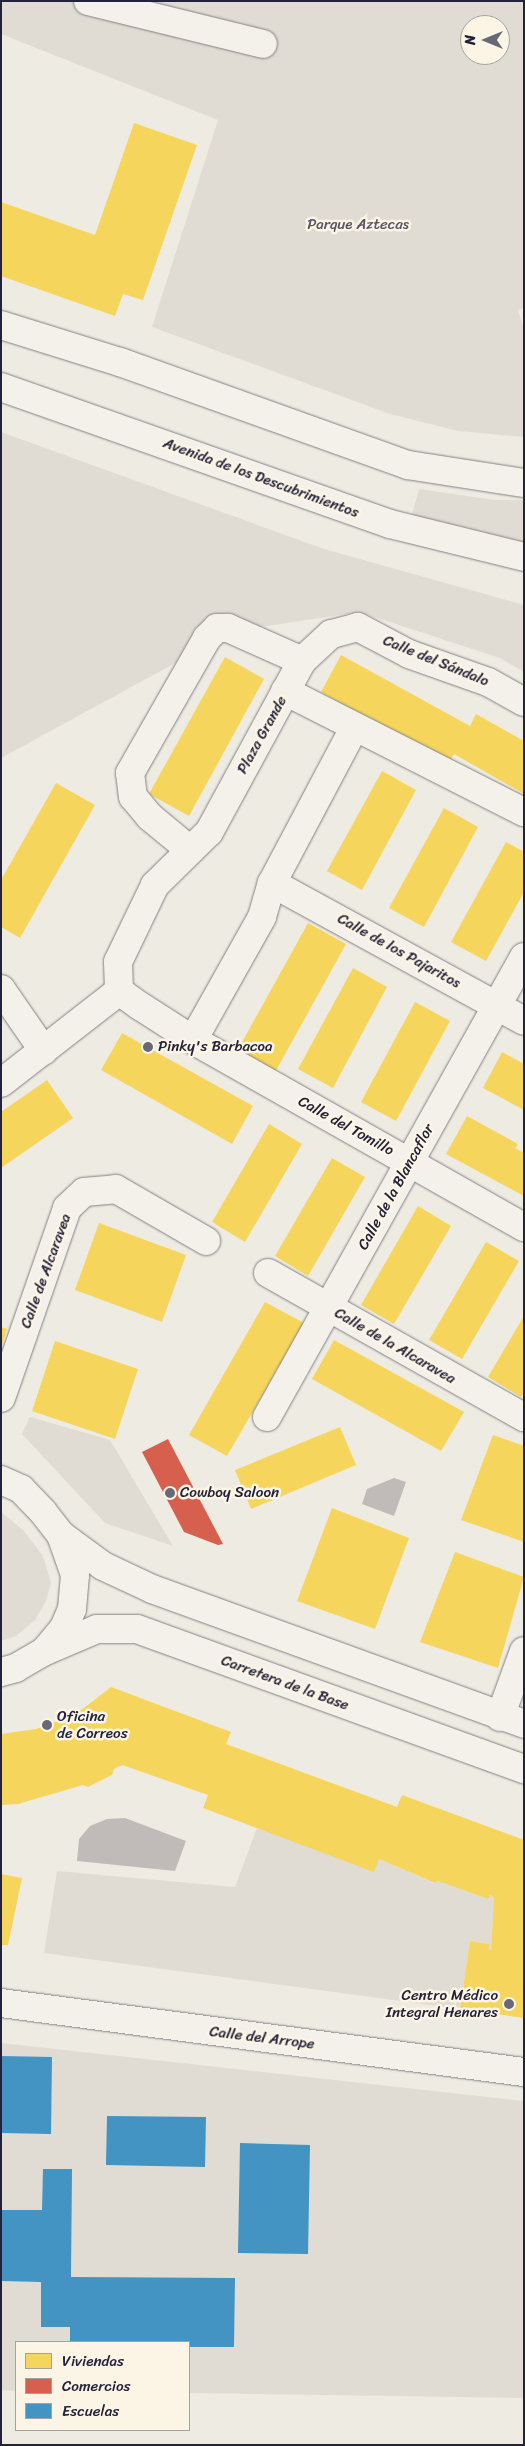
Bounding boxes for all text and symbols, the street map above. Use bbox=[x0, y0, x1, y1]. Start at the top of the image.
north arrow bbox=[460, 15, 510, 65]
text: N bbox=[458, 35, 483, 45]
park label: Parque Aztecas bbox=[307, 216, 409, 234]
street label: Avenida de los Descubrimientos bbox=[160, 434, 362, 522]
street label: Calle del Sándalo bbox=[380, 631, 492, 691]
street label: Plaza Grande bbox=[233, 693, 291, 777]
street label: Calle de los Pajaritos bbox=[334, 909, 464, 993]
place label: Pinky's Barbacoa bbox=[158, 1038, 273, 1056]
marker: Pinky's Barbacoa bbox=[142, 1041, 154, 1053]
street label: Calle del Tomillo bbox=[295, 1092, 397, 1160]
street label: Calle de la Blancaflor bbox=[354, 1121, 438, 1253]
street label: Calle de Alcaravea bbox=[17, 1211, 75, 1331]
street label: Calle de la Alcaravea bbox=[331, 1304, 459, 1388]
place label: Cowboy Saloon bbox=[180, 1484, 279, 1502]
marker: Cowboy Saloon bbox=[164, 1487, 176, 1499]
street label: Carretera de la Base bbox=[219, 1652, 351, 1714]
place label: Oficina de Correos bbox=[57, 1707, 127, 1742]
marker: Oficina de Correos bbox=[41, 1719, 53, 1731]
place label: Centro Médico Integral Henares bbox=[387, 1986, 498, 2021]
marker: Centro Médico Integral Henares bbox=[502, 1997, 516, 2011]
street label: Calle del Arrope bbox=[208, 2023, 316, 2053]
legend bbox=[15, 2341, 190, 2431]
text: Viviendas bbox=[62, 2348, 124, 2374]
text: Comercios bbox=[62, 2373, 131, 2399]
text: Escuelas bbox=[62, 2398, 119, 2424]

